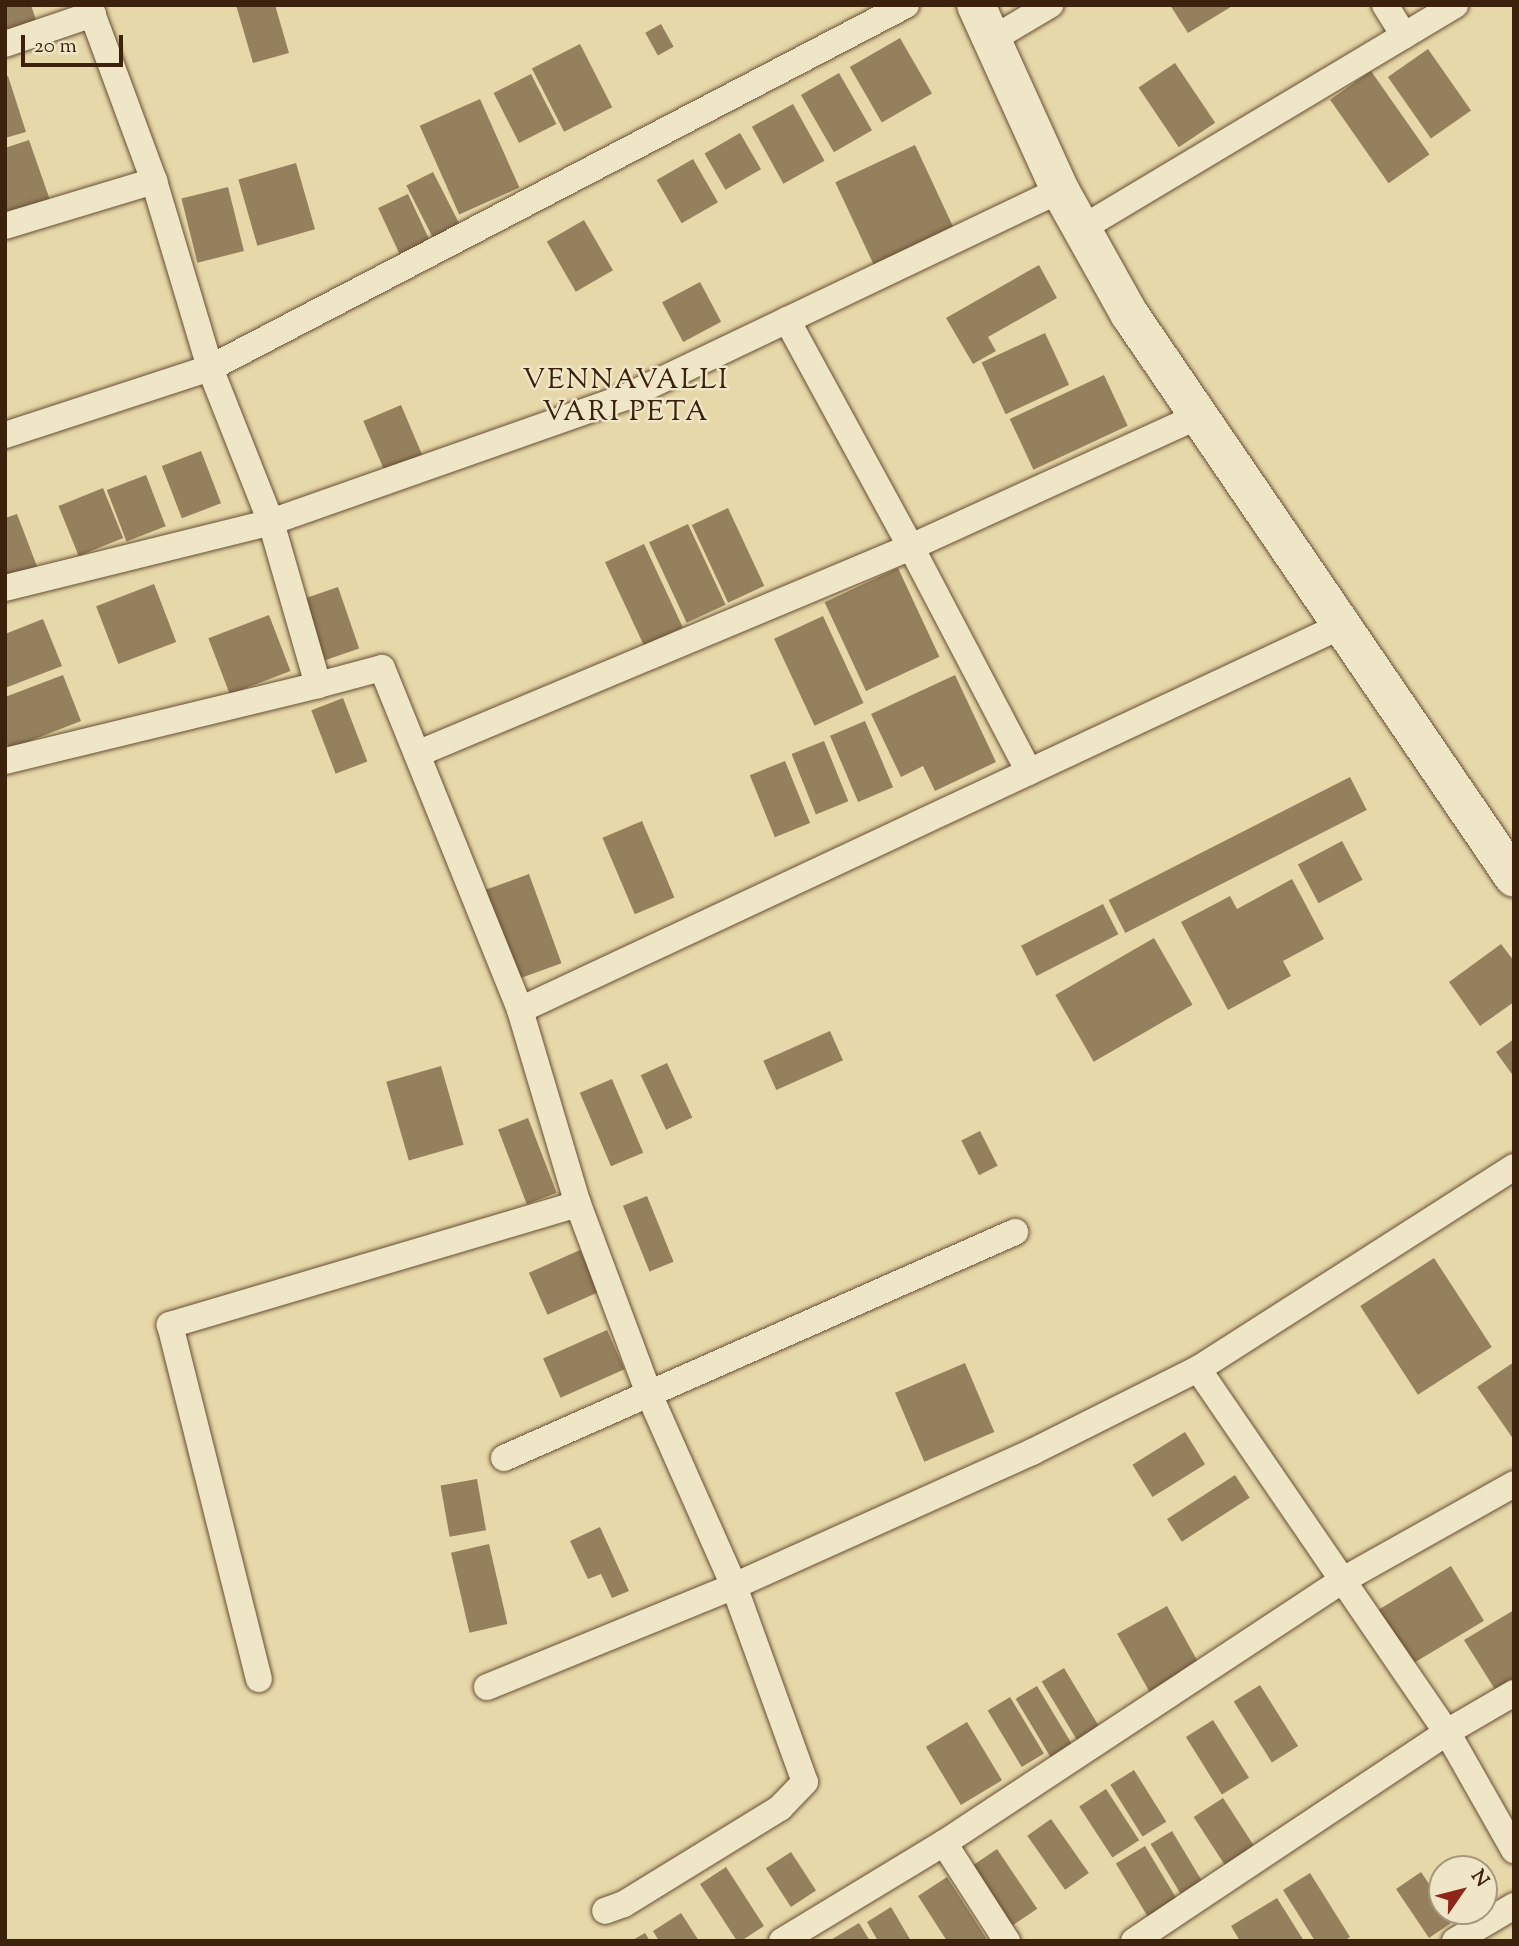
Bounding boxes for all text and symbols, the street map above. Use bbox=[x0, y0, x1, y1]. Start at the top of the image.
scale bar bbox=[24, 21, 126, 65]
text: 20 m bbox=[34, 32, 77, 62]
district label: VENNAVALLI VARI PETA bbox=[524, 364, 728, 430]
north arrow bbox=[1428, 1855, 1498, 1925]
text: N bbox=[1464, 1865, 1494, 1893]

